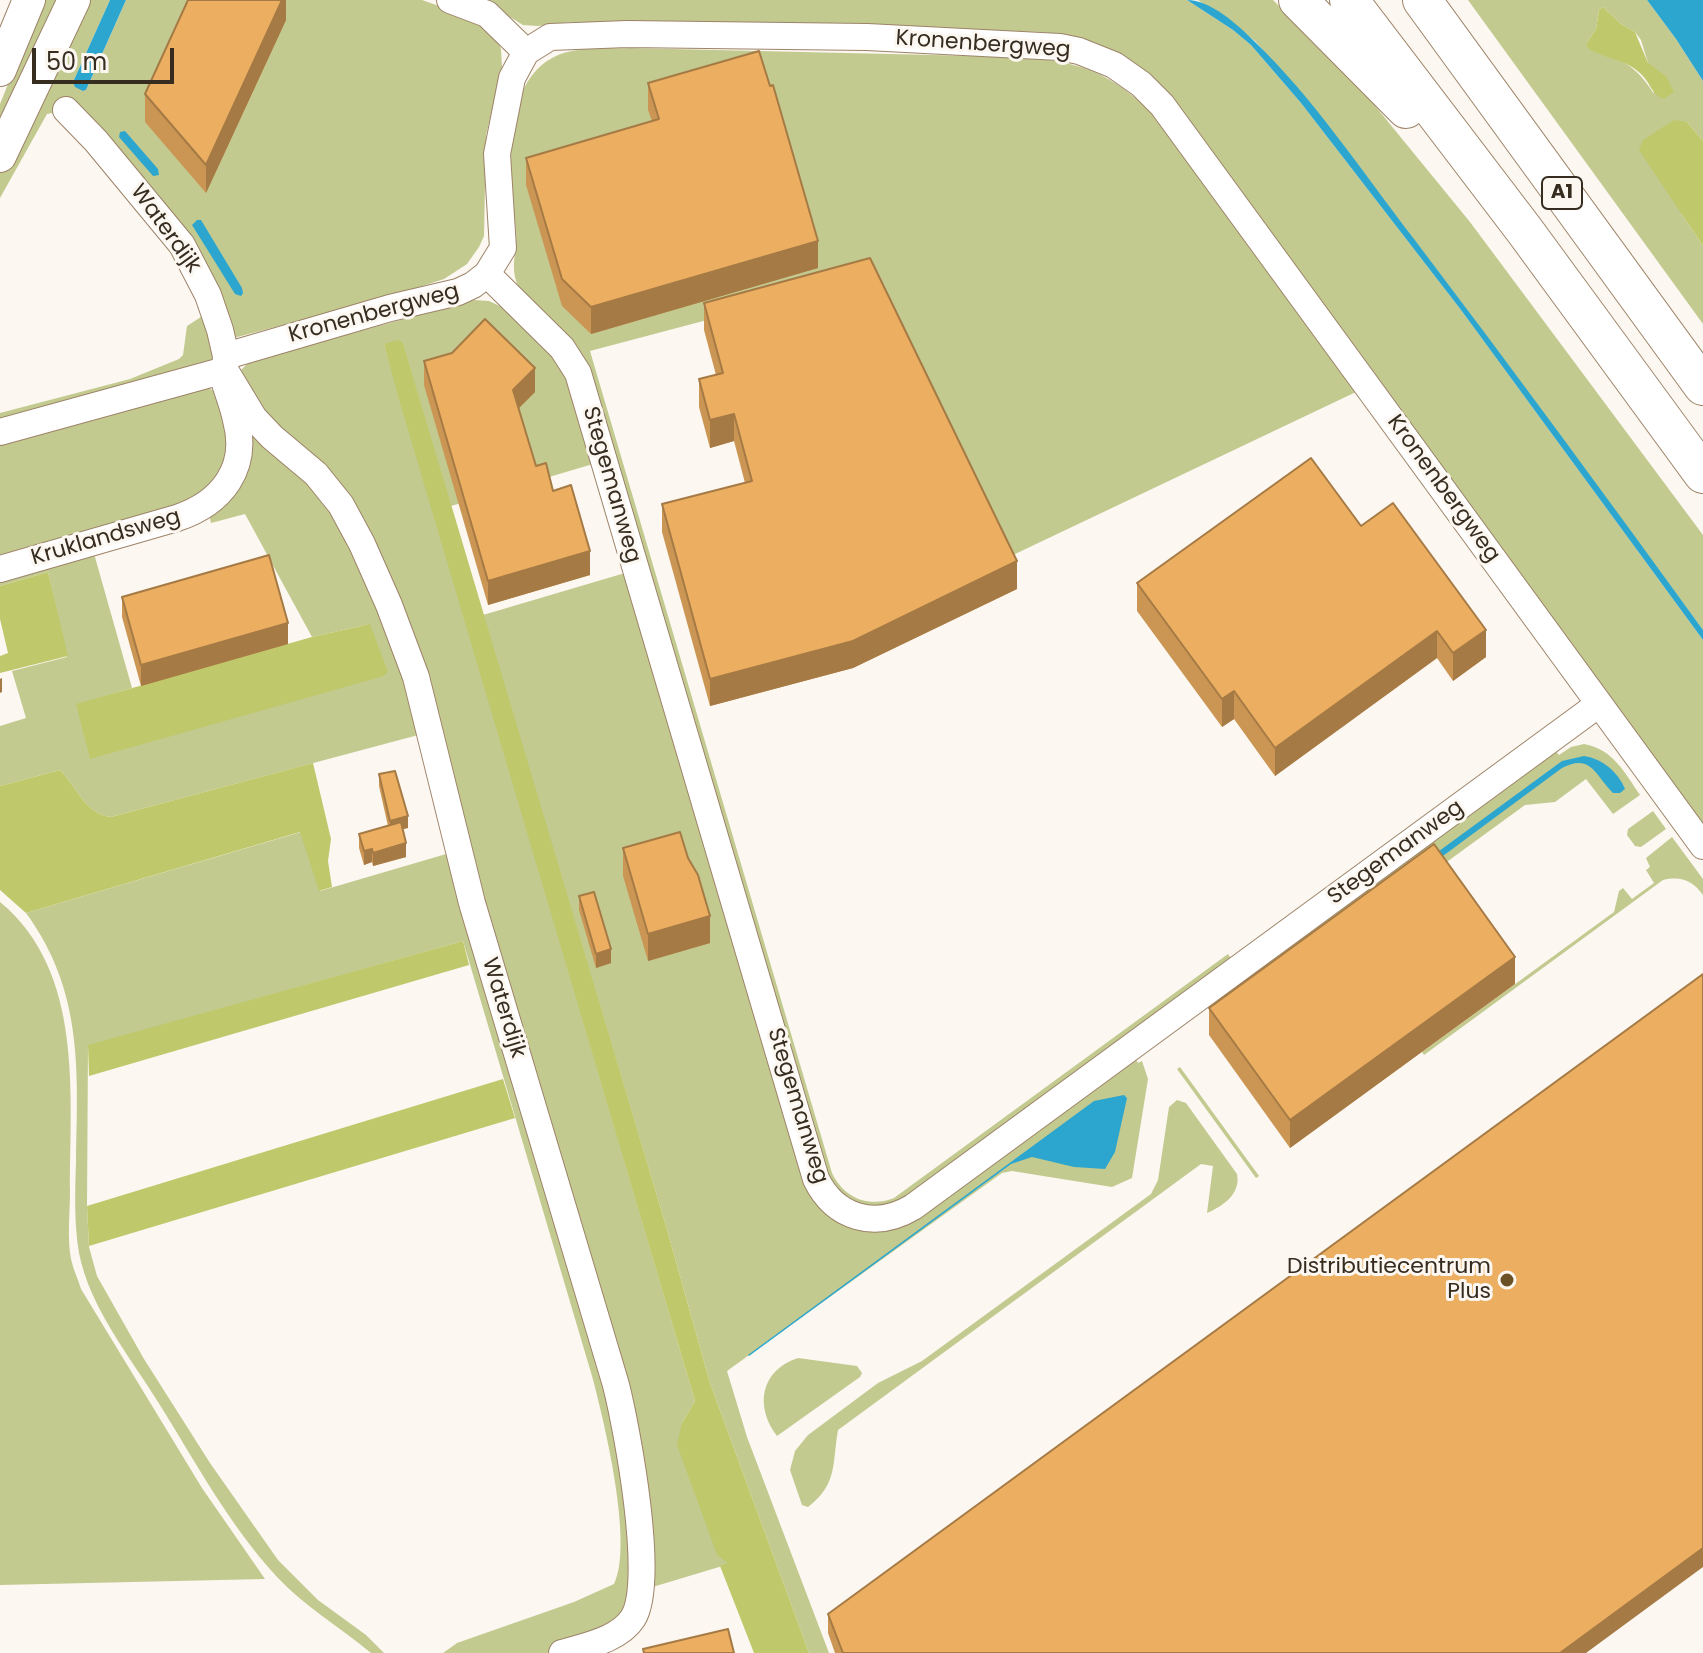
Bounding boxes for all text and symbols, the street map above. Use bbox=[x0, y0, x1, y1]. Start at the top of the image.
street label: Kronenbergweg bbox=[895, 26, 1071, 64]
scale bar bbox=[36, 32, 178, 82]
text: 50 m bbox=[46, 45, 107, 78]
road number: A1 bbox=[1542, 177, 1582, 209]
street label: Waterdijk bbox=[124, 179, 206, 279]
street label: Kronenbergweg bbox=[286, 279, 462, 349]
street label: Stegemanweg bbox=[576, 404, 646, 566]
street label: Kronenbergweg bbox=[1381, 410, 1505, 568]
street label: Kruklandsweg bbox=[28, 504, 184, 572]
street label: Stegemanweg bbox=[1323, 795, 1469, 911]
street label: Waterdijk bbox=[475, 955, 531, 1061]
street label: Stegemanweg bbox=[761, 1025, 833, 1187]
place label: Distributiecentrum Plus bbox=[1287, 1254, 1491, 1306]
marker: Distributiecentrum Plus bbox=[1498, 1271, 1516, 1289]

